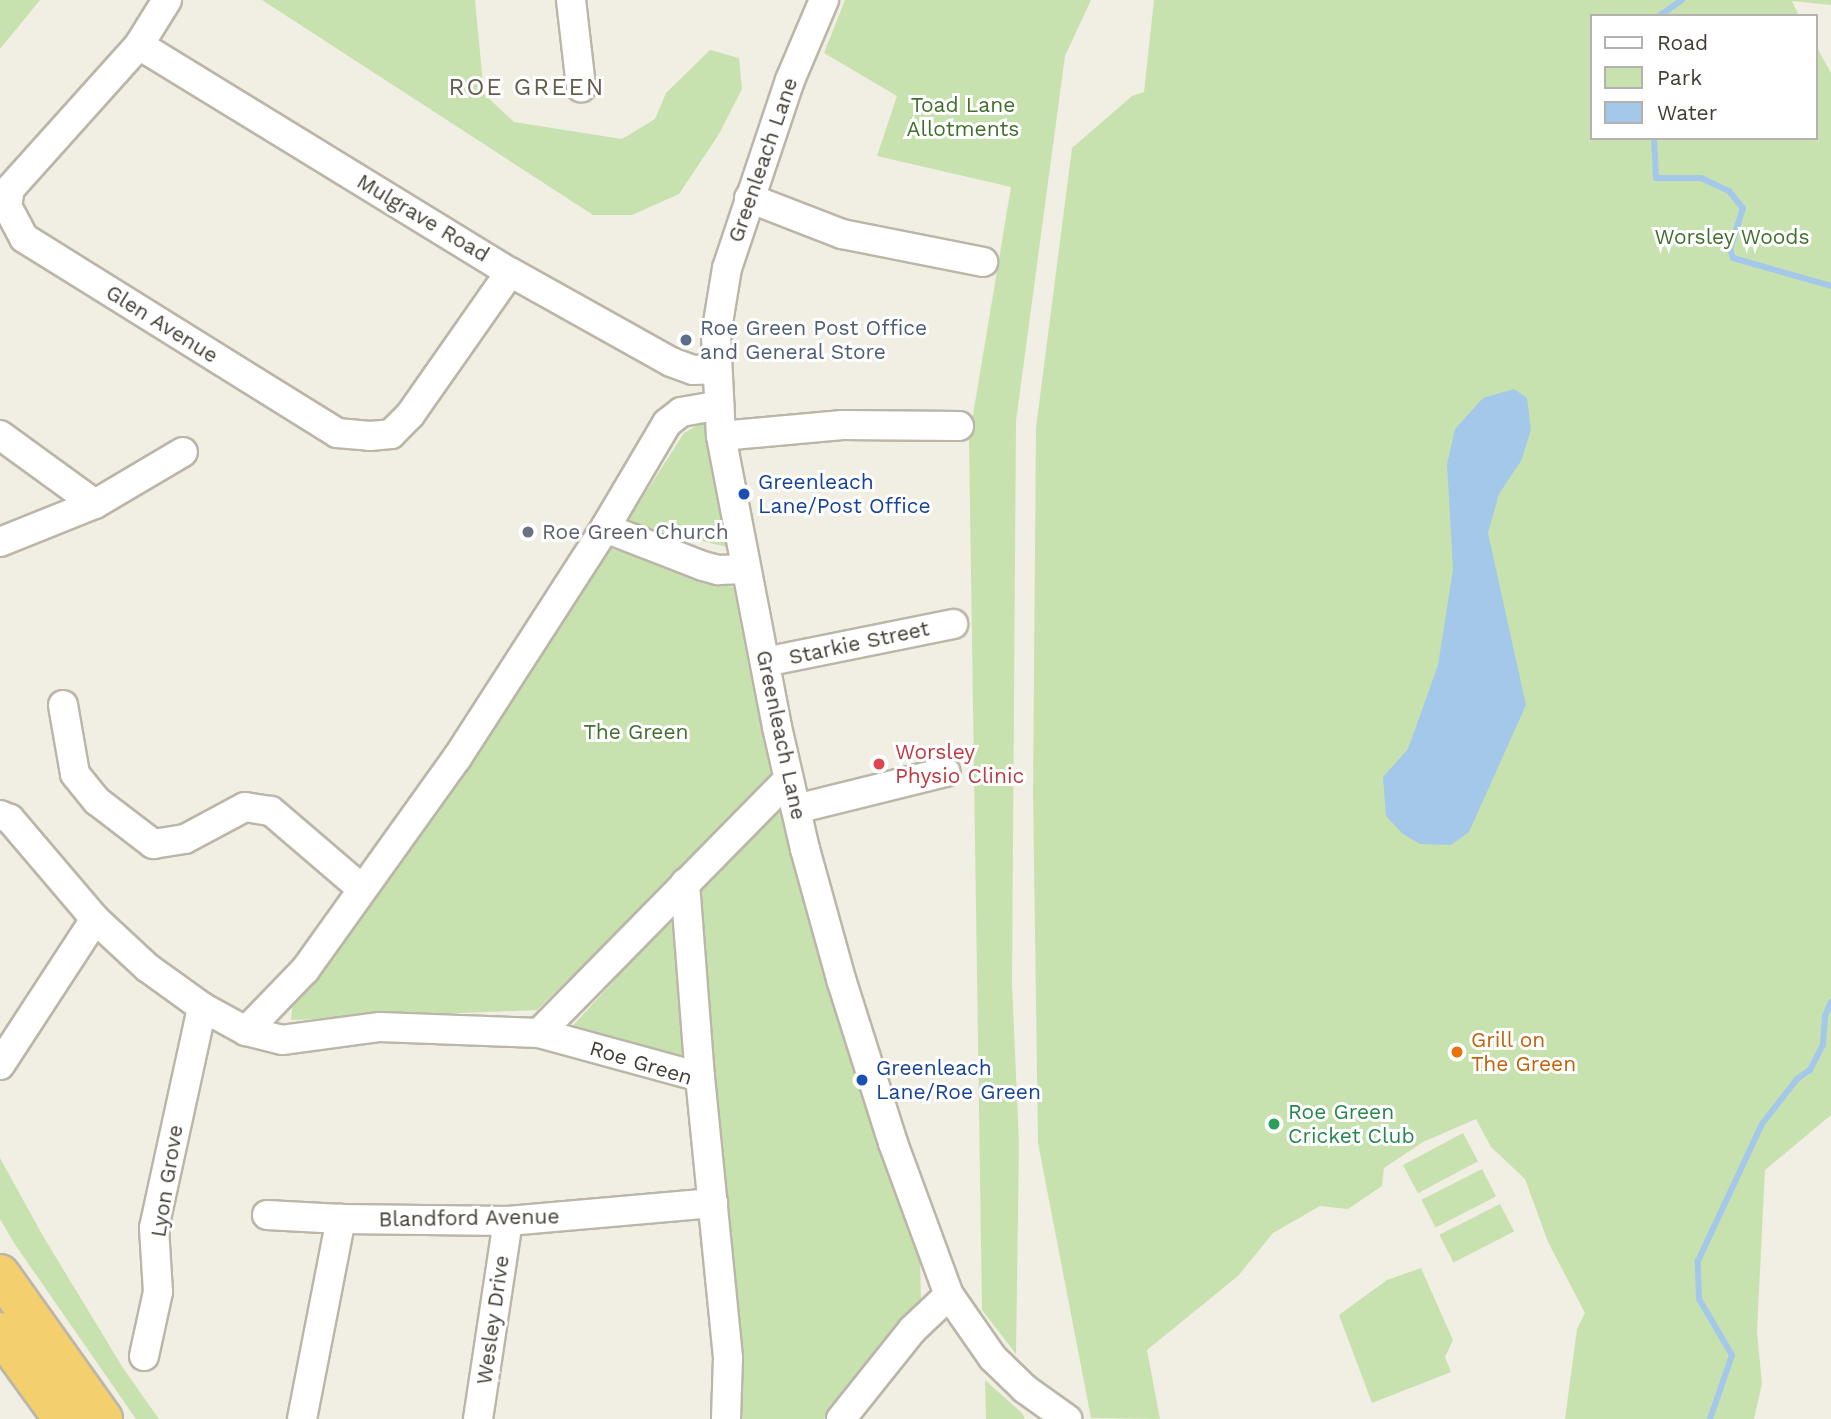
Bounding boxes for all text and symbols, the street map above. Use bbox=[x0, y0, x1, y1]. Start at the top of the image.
legend bbox=[1590, 14, 1817, 140]
text: Road bbox=[1657, 30, 1708, 55]
text: Park bbox=[1657, 65, 1702, 90]
district label: ROE GREEN bbox=[450, 74, 604, 102]
street label: Greenleach Lane bbox=[723, 74, 803, 246]
park label: Toad Lane Allotments bbox=[907, 92, 1019, 142]
text: Water bbox=[1657, 100, 1717, 125]
street label: Mulgrave Road bbox=[352, 169, 494, 267]
park label: Worsley Woods bbox=[1654, 224, 1810, 250]
street label: Glen Avenue bbox=[101, 279, 223, 369]
place label: Roe Green Post Office and General Store bbox=[700, 315, 927, 365]
marker: Roe Green Post Office and General Store bbox=[678, 332, 694, 348]
place label: Greenleach Lane/Post Office bbox=[758, 469, 931, 519]
marker: Greenleach Lane/Post Office bbox=[736, 486, 752, 502]
place label: Roe Green Church bbox=[542, 519, 729, 545]
marker: Roe Green Church bbox=[520, 524, 536, 540]
street label: Starkie Street bbox=[787, 616, 931, 670]
street label: Greenleach Lane bbox=[751, 648, 811, 822]
park label: The Green bbox=[583, 719, 689, 745]
place label: Worsley Physio Clinic bbox=[895, 739, 1024, 789]
marker: Worsley Physio Clinic bbox=[869, 754, 889, 774]
place label: Grill on The Green bbox=[1471, 1027, 1576, 1077]
street label: Roe Green bbox=[587, 1035, 695, 1091]
marker: Grill on The Green bbox=[1449, 1044, 1465, 1060]
place label: Greenleach Lane/Roe Green bbox=[876, 1055, 1041, 1105]
marker: Greenleach Lane/Roe Green bbox=[854, 1072, 870, 1088]
place label: Roe Green Cricket Club bbox=[1288, 1099, 1415, 1149]
marker: Roe Green Cricket Club bbox=[1266, 1116, 1282, 1132]
street label: Lyon Grove bbox=[146, 1123, 188, 1239]
street label: Blandford Avenue bbox=[378, 1204, 560, 1232]
street label: Wesley Drive bbox=[471, 1253, 515, 1387]

